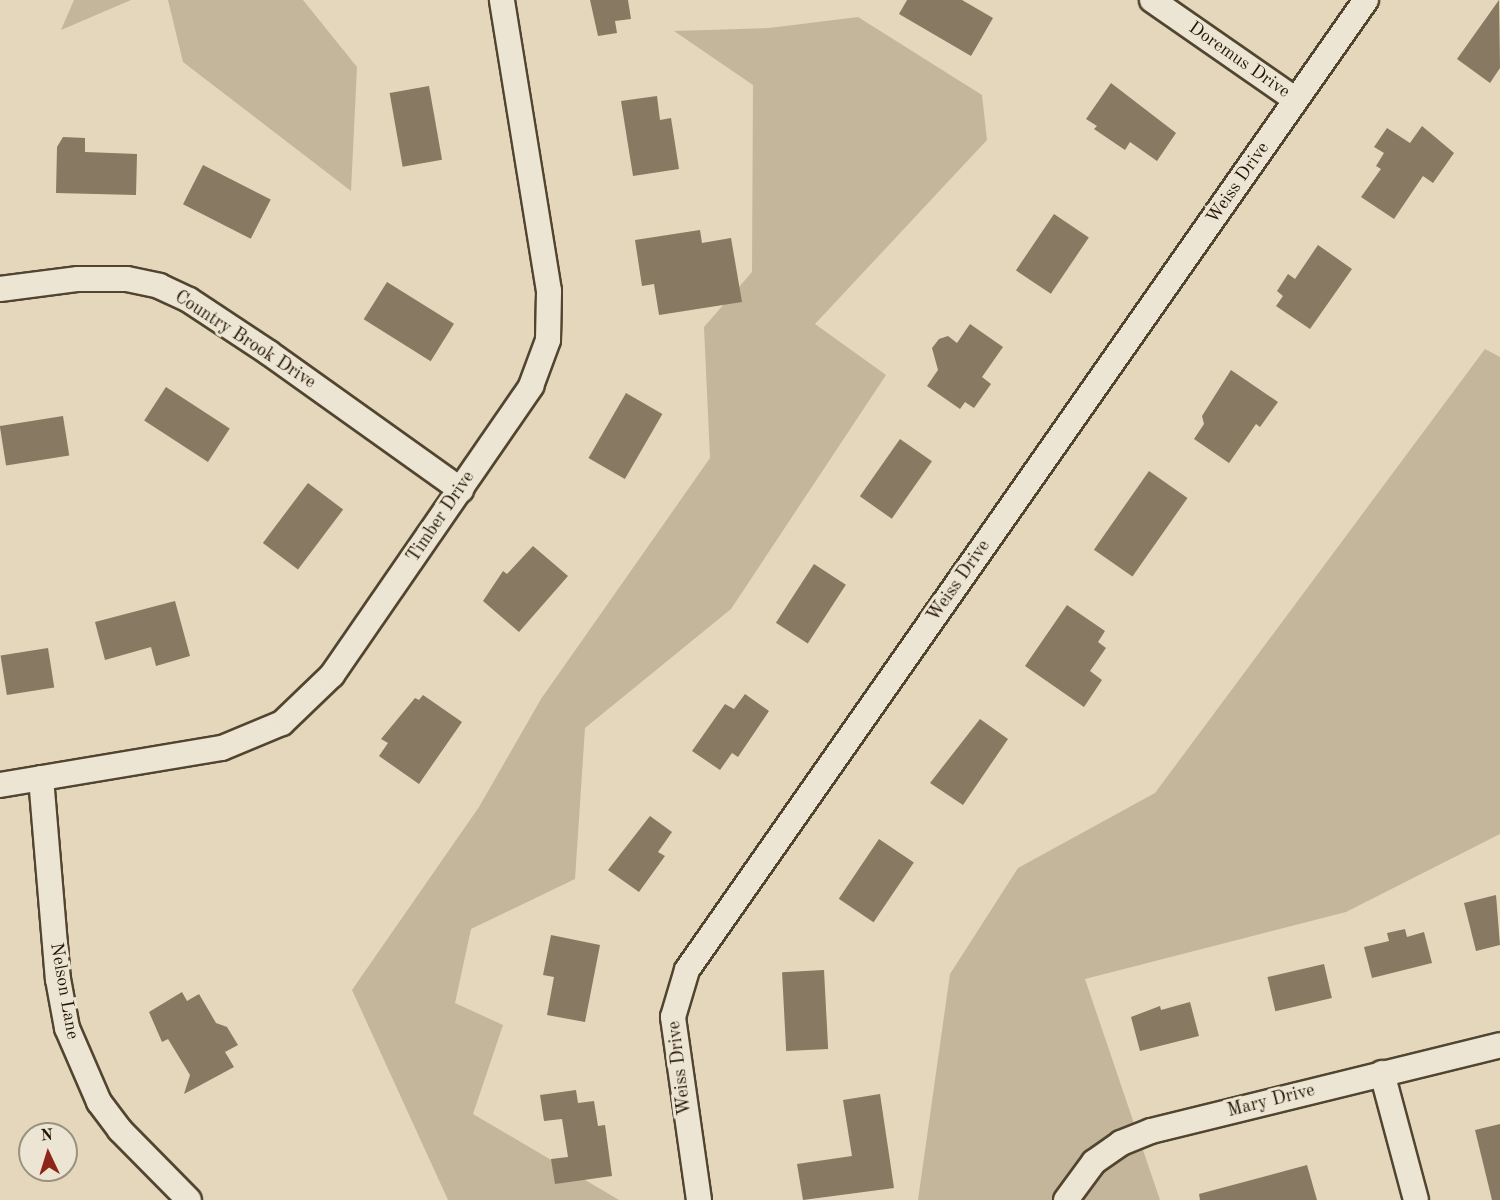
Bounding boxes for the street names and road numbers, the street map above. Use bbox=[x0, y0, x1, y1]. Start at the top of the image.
street label: Doremus Drive bbox=[1184, 17, 1294, 103]
street label: Weiss Drive bbox=[1202, 138, 1274, 228]
street label: Country Brook Drive bbox=[170, 286, 320, 394]
street label: Timber Drive bbox=[403, 467, 479, 567]
street label: Weiss Drive bbox=[923, 536, 995, 626]
street label: Nelson Lane bbox=[45, 941, 83, 1041]
street label: Weiss Drive bbox=[664, 1020, 696, 1116]
street label: Mary Drive bbox=[1225, 1080, 1317, 1122]

